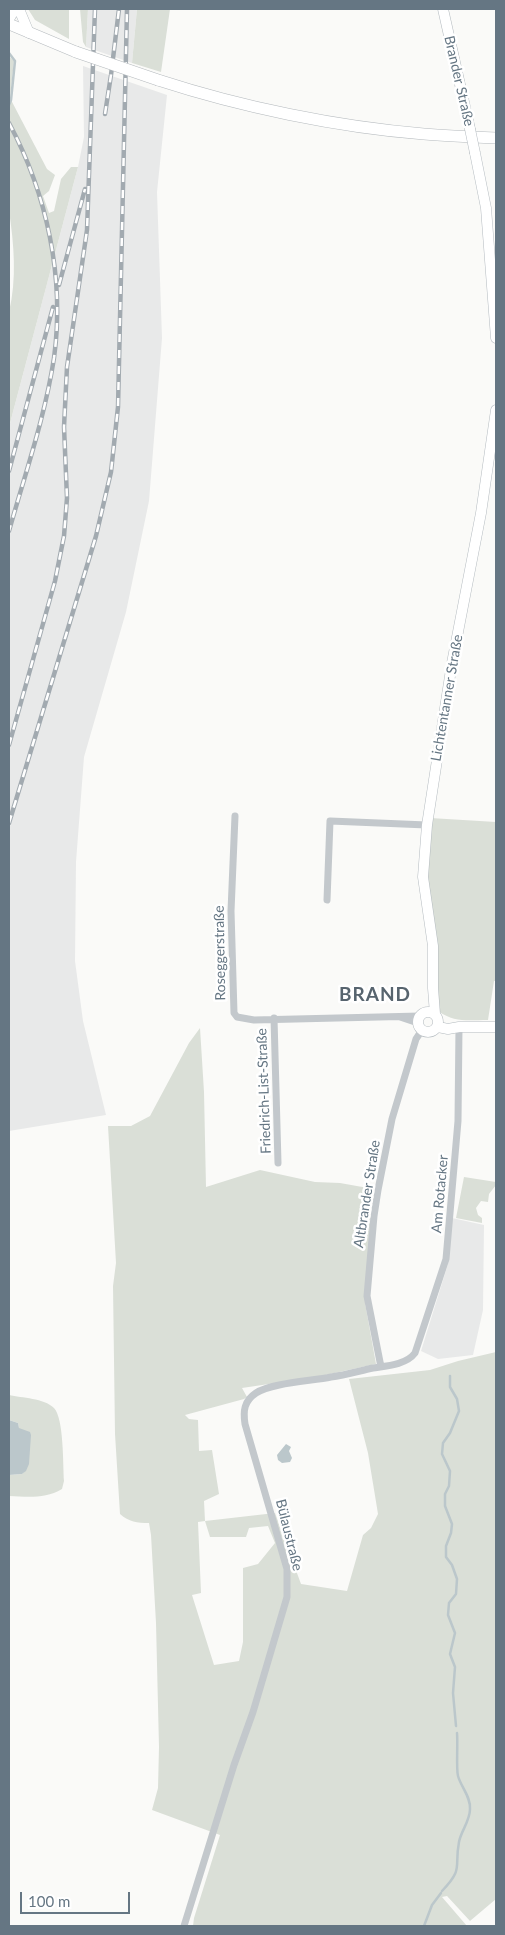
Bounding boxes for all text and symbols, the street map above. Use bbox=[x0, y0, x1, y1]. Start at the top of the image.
street label: Brander Straße bbox=[440, 34, 478, 128]
street label: Lichtentanner Straße bbox=[428, 633, 466, 763]
street label: Roseggerstraße bbox=[211, 905, 229, 1001]
district label: BRAND bbox=[338, 984, 412, 1006]
street label: Friedrich-List-Straße bbox=[253, 1028, 275, 1154]
street label: Altbrander Straße bbox=[350, 1139, 384, 1249]
street label: Am Rotacker bbox=[428, 1154, 452, 1234]
street label: Bülaustraße bbox=[272, 1497, 306, 1573]
scale bar bbox=[22, 1882, 132, 1914]
text: 100 m bbox=[28, 1892, 70, 1910]

